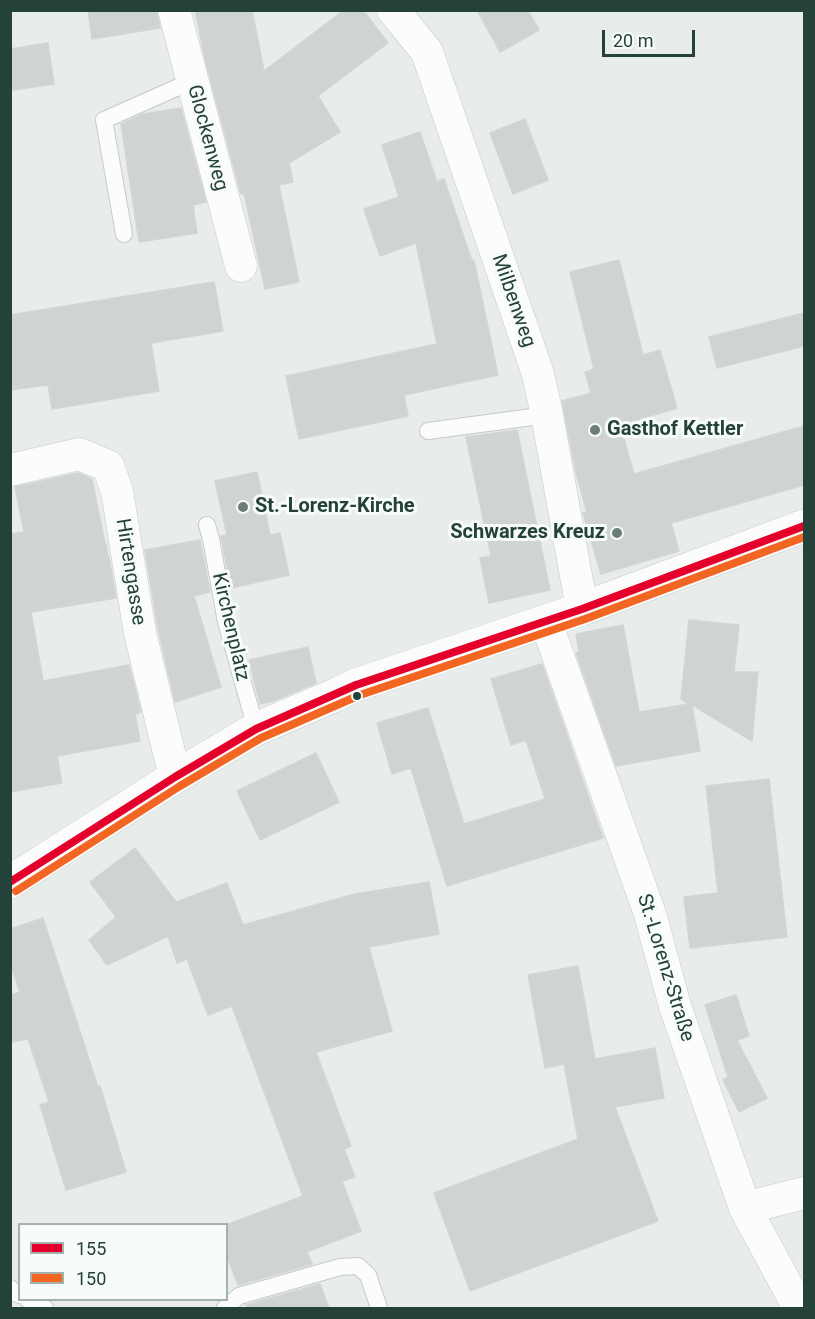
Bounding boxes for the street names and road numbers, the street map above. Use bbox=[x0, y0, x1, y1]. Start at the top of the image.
street label: Glockenweg bbox=[181, 82, 233, 194]
street label: Milbenweg bbox=[486, 251, 540, 351]
street label: Hirtengasse bbox=[110, 517, 150, 627]
street label: Kirchenplatz bbox=[206, 570, 254, 684]
street label: St.-Lorenz-Straße bbox=[631, 891, 699, 1045]

